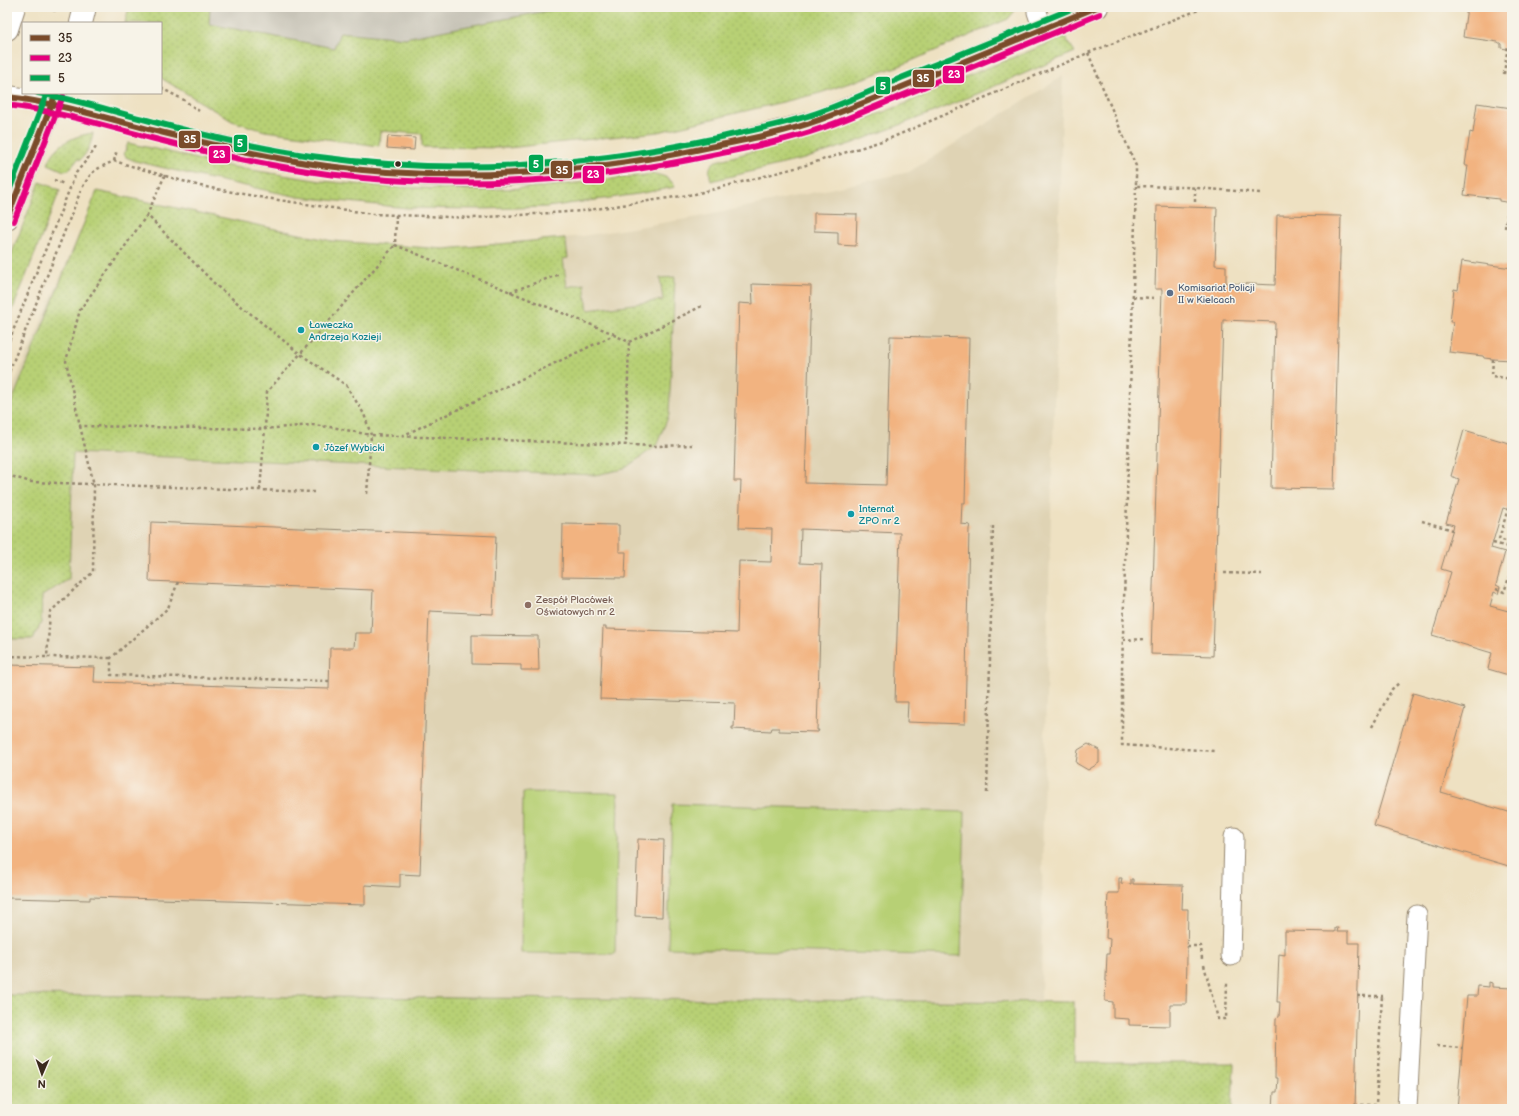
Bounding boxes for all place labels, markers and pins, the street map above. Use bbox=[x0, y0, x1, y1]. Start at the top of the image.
unlabelled marker bbox=[393, 159, 403, 169]
place label: Komisariat Policji II w Kielcach bbox=[1178, 282, 1255, 306]
marker: Komisariat Policji II w Kielcach bbox=[1165, 288, 1175, 298]
place label: Ławeczka Andrzeja Kozieji bbox=[309, 319, 381, 343]
marker: Ławeczka Andrzeja Kozieji bbox=[296, 325, 306, 335]
marker: Józef Wybicki bbox=[311, 442, 321, 452]
place label: Józef Wybicki bbox=[324, 442, 385, 454]
place label: Internat ZPO nr 2 bbox=[858, 503, 900, 527]
marker: Internat ZPO nr 2 bbox=[846, 509, 856, 519]
place label: Zespół Placówek Oświatowych nr 2 bbox=[535, 594, 615, 618]
marker: Zespół Placówek Oświatowych nr 2 bbox=[523, 600, 533, 610]

